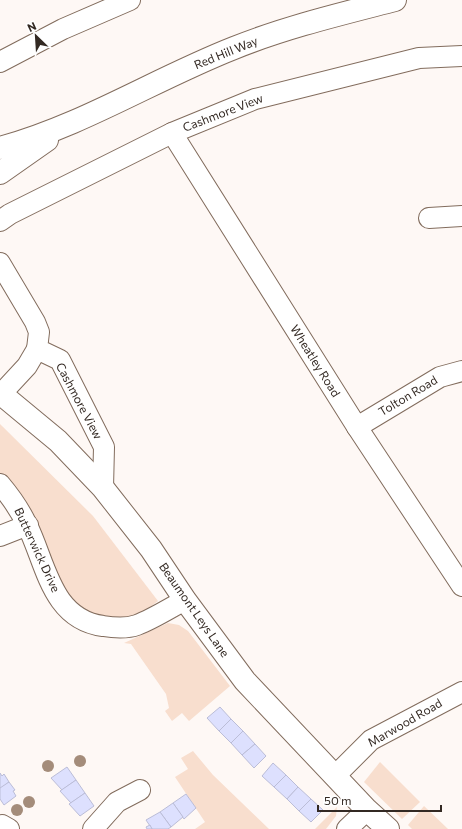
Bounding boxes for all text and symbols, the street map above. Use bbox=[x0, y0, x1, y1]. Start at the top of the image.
north arrow bbox=[16, 16, 56, 56]
text: N bbox=[25, 19, 38, 34]
street label: Red Hill Way bbox=[192, 33, 260, 71]
street label: Cashmore View bbox=[181, 90, 265, 134]
street label: Wheatley Road bbox=[288, 322, 344, 399]
street label: Cashmore View bbox=[54, 360, 106, 442]
street label: Tolton Road bbox=[376, 372, 440, 418]
street label: Butterwick Drive bbox=[12, 505, 64, 594]
street label: Beaumont Leys Lane bbox=[157, 560, 233, 659]
street label: Marwood Road bbox=[365, 695, 444, 749]
scale bar bbox=[318, 787, 441, 813]
text: 50 m bbox=[324, 793, 352, 807]

